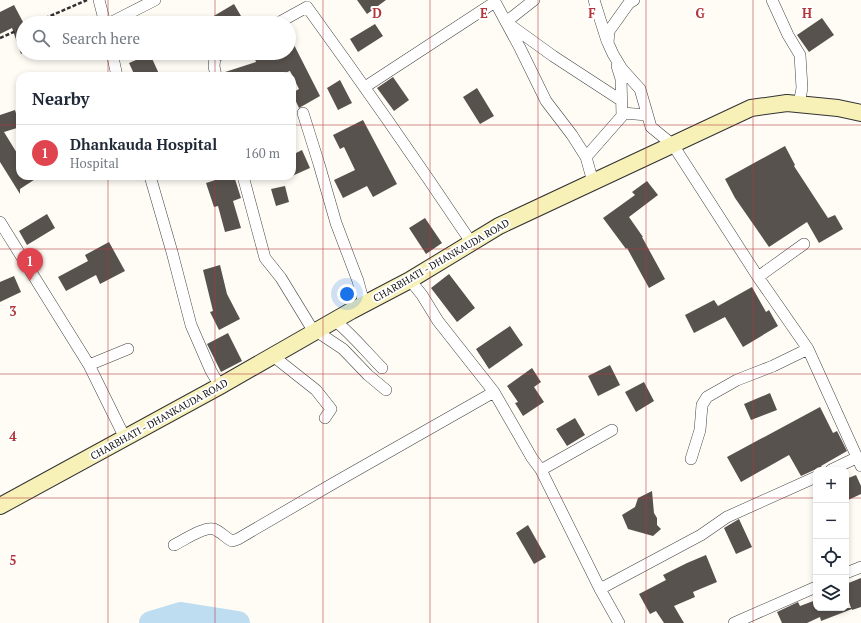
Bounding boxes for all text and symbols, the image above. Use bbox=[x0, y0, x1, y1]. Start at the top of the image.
text: D bbox=[372, 4, 382, 22]
text: E bbox=[480, 4, 488, 22]
text: F bbox=[588, 4, 596, 22]
text: G bbox=[695, 4, 705, 22]
text: H bbox=[802, 4, 812, 22]
search box bbox=[16, 16, 296, 60]
icon: search bbox=[30, 27, 52, 49]
text: Search here bbox=[62, 28, 140, 48]
text: Nearby bbox=[32, 87, 90, 110]
text: Dhankauda Hospital bbox=[70, 134, 217, 154]
text: 1 bbox=[41, 144, 49, 162]
text: 160 m bbox=[245, 144, 280, 162]
text: Hospital bbox=[70, 154, 119, 172]
street label: CHARBHATI - DHANKAUDA ROAD bbox=[371, 216, 512, 305]
pin: 1 bbox=[17, 248, 43, 281]
your location bbox=[337, 284, 357, 304]
text: 3 bbox=[9, 302, 17, 320]
street label: CHARBHATI - DHANKAUDA ROAD bbox=[88, 376, 230, 463]
text: 4 bbox=[9, 427, 17, 445]
map controls bbox=[813, 467, 849, 611]
button: + bbox=[813, 467, 849, 503]
button: − bbox=[813, 503, 849, 539]
button: locate bbox=[813, 539, 849, 575]
text: 5 bbox=[9, 551, 17, 569]
button: layers bbox=[813, 575, 849, 611]

